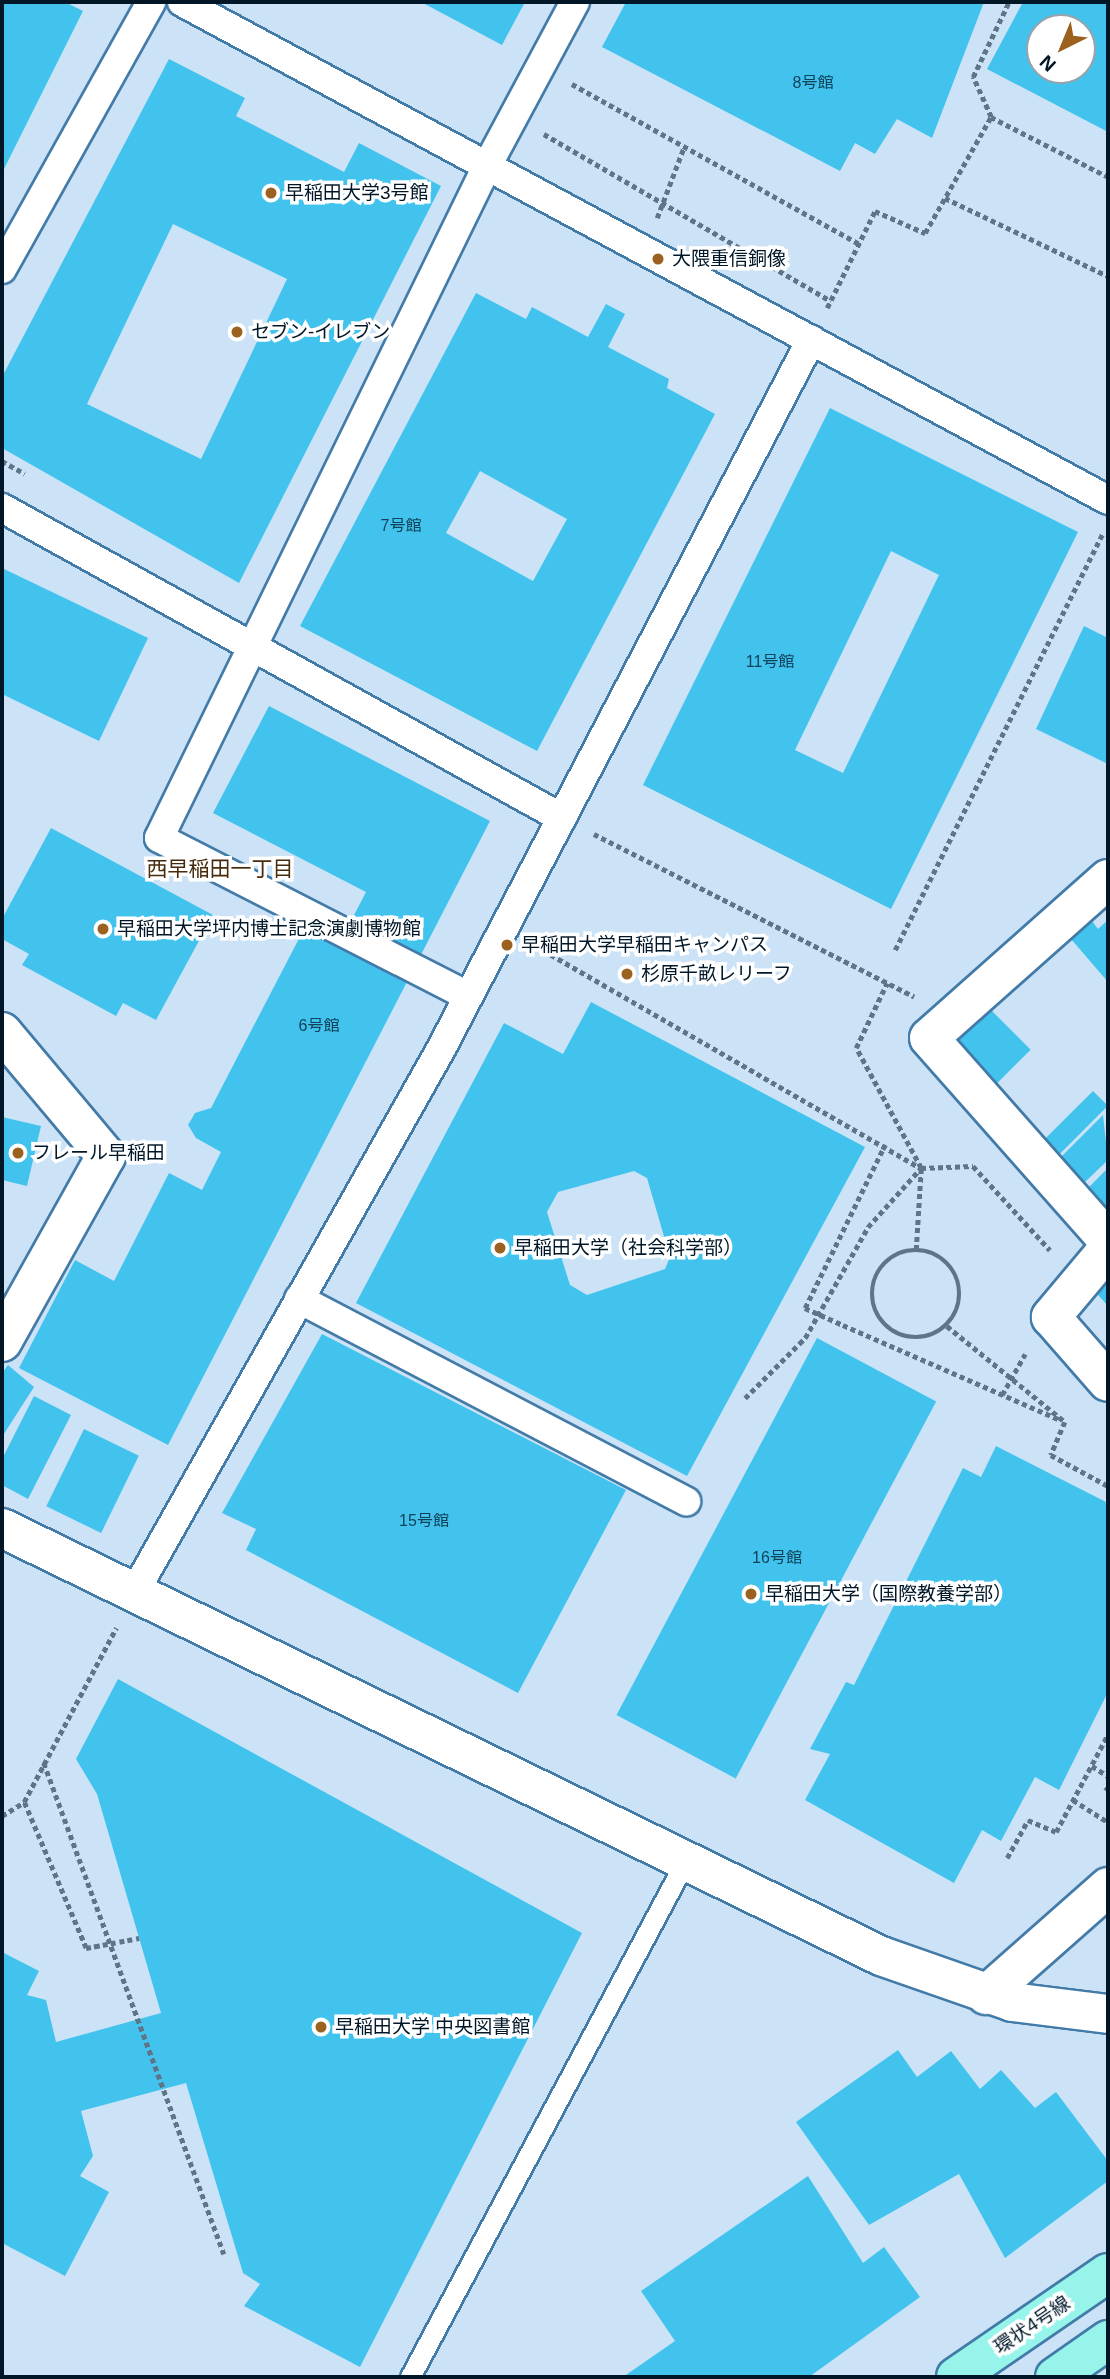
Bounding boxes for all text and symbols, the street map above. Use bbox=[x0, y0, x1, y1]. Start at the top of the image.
north arrow bbox=[1026, 14, 1096, 84]
text: N bbox=[1036, 51, 1060, 76]
house number: 8号館 bbox=[793, 73, 833, 93]
place label: 早稲田大学3号館 bbox=[285, 182, 429, 204]
marker: 早稲田大学3号館 bbox=[263, 185, 279, 201]
place label: 大隈重信銅像 bbox=[672, 248, 786, 270]
marker: 大隈重信銅像 bbox=[650, 251, 666, 267]
place label: セブン-イレブン bbox=[251, 321, 390, 343]
marker: セブン-イレブン bbox=[229, 324, 245, 340]
house number: 7号館 bbox=[381, 516, 421, 536]
house number: 11号館 bbox=[746, 652, 794, 672]
district label: 西早稲田一丁目 bbox=[147, 856, 293, 882]
place label: 早稲田大学坪内博士記念演劇博物館 bbox=[117, 918, 421, 940]
marker: 早稲田大学坪内博士記念演劇博物館 bbox=[95, 921, 111, 937]
place label: 早稲田大学早稲田キャンパス bbox=[521, 934, 768, 956]
marker: 早稲田大学早稲田キャンパス bbox=[499, 937, 515, 953]
place label: 杉原千畝レリーフ bbox=[641, 963, 793, 985]
marker: 杉原千畝レリーフ bbox=[619, 966, 635, 982]
house number: 6号館 bbox=[299, 1016, 339, 1036]
place label: フレール早稲田 bbox=[32, 1142, 165, 1164]
marker: フレール早稲田 bbox=[10, 1145, 26, 1161]
place label: 早稲田大学（社会科学部） bbox=[514, 1237, 742, 1259]
marker: 早稲田大学（社会科学部） bbox=[492, 1240, 508, 1256]
house number: 15号館 bbox=[399, 1511, 449, 1531]
house number: 16号館 bbox=[752, 1548, 802, 1568]
place label: 早稲田大学（国際教養学部） bbox=[765, 1583, 1012, 1605]
marker: 早稲田大学（国際教養学部） bbox=[743, 1586, 759, 1602]
place label: 早稲田大学 中央図書館 bbox=[335, 2016, 530, 2038]
marker: 早稲田大学 中央図書館 bbox=[313, 2019, 329, 2035]
street label: 環状4号線 bbox=[990, 2291, 1074, 2359]

